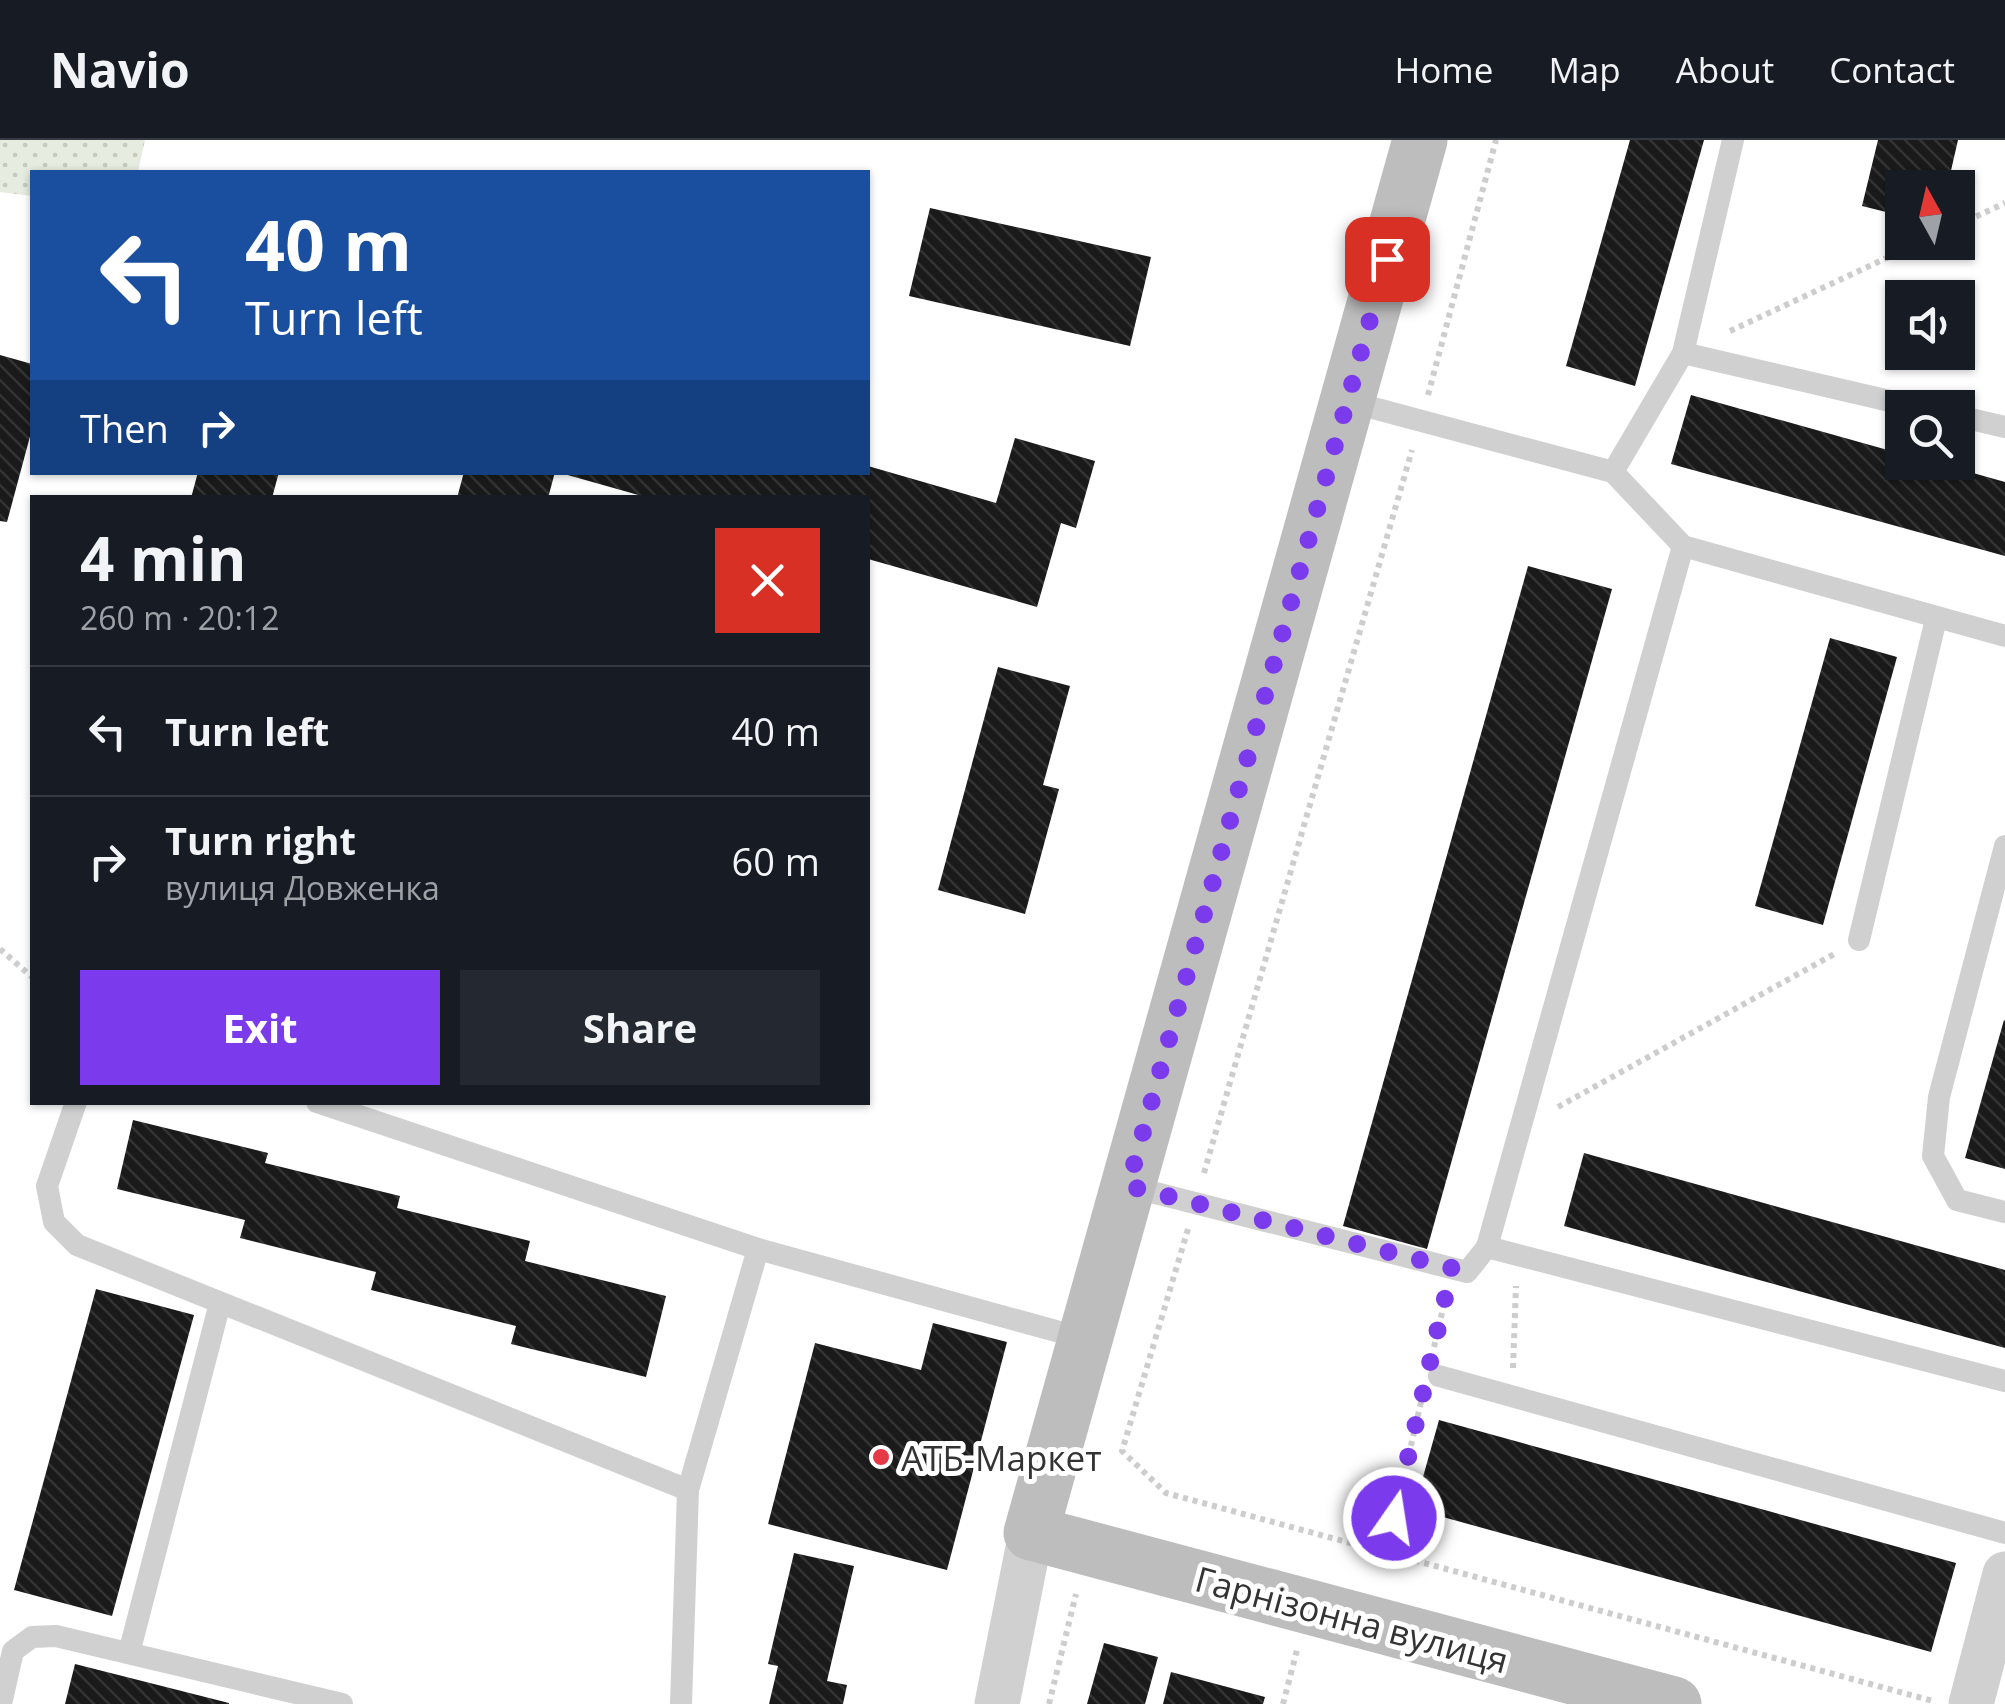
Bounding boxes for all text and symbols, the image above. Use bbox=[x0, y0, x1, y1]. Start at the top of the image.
text: Navio bbox=[50, 37, 190, 102]
text: Home bbox=[1394, 46, 1493, 93]
text: Map bbox=[1548, 46, 1621, 93]
text: About bbox=[1676, 46, 1774, 93]
text: Contact bbox=[1829, 46, 1955, 93]
north arrow bbox=[1885, 170, 1975, 260]
map controls bbox=[1885, 170, 1975, 480]
text: 40 m bbox=[245, 196, 412, 292]
icon: left bbox=[80, 210, 210, 340]
pin bbox=[1345, 217, 1430, 302]
icon: arrive bbox=[1360, 232, 1415, 287]
button: sound bbox=[1885, 280, 1975, 370]
text: Turn left bbox=[245, 287, 423, 348]
button: search bbox=[1885, 390, 1975, 480]
icon: right bbox=[189, 400, 244, 455]
text: Then bbox=[80, 402, 169, 454]
text: 4 min bbox=[80, 517, 247, 599]
button: close bbox=[715, 528, 820, 633]
text: 260 m · 20:12 bbox=[80, 596, 279, 639]
icon: left bbox=[80, 704, 135, 759]
text: Turn left bbox=[165, 705, 329, 757]
text: 40 m bbox=[731, 705, 820, 757]
text: Turn right bbox=[165, 814, 356, 866]
icon: right bbox=[80, 834, 135, 889]
text: 60 m bbox=[731, 835, 820, 887]
text: вулиця Довженка bbox=[165, 866, 440, 909]
button: Exit bbox=[80, 970, 440, 1085]
button: Share bbox=[460, 970, 820, 1085]
place label: АТБ-Маркет bbox=[901, 1434, 1102, 1481]
marker: АТБ-Маркет bbox=[870, 1446, 892, 1468]
position arrow bbox=[1342, 1466, 1446, 1570]
street label: Гарнізонна вулиця bbox=[1190, 1555, 1514, 1683]

